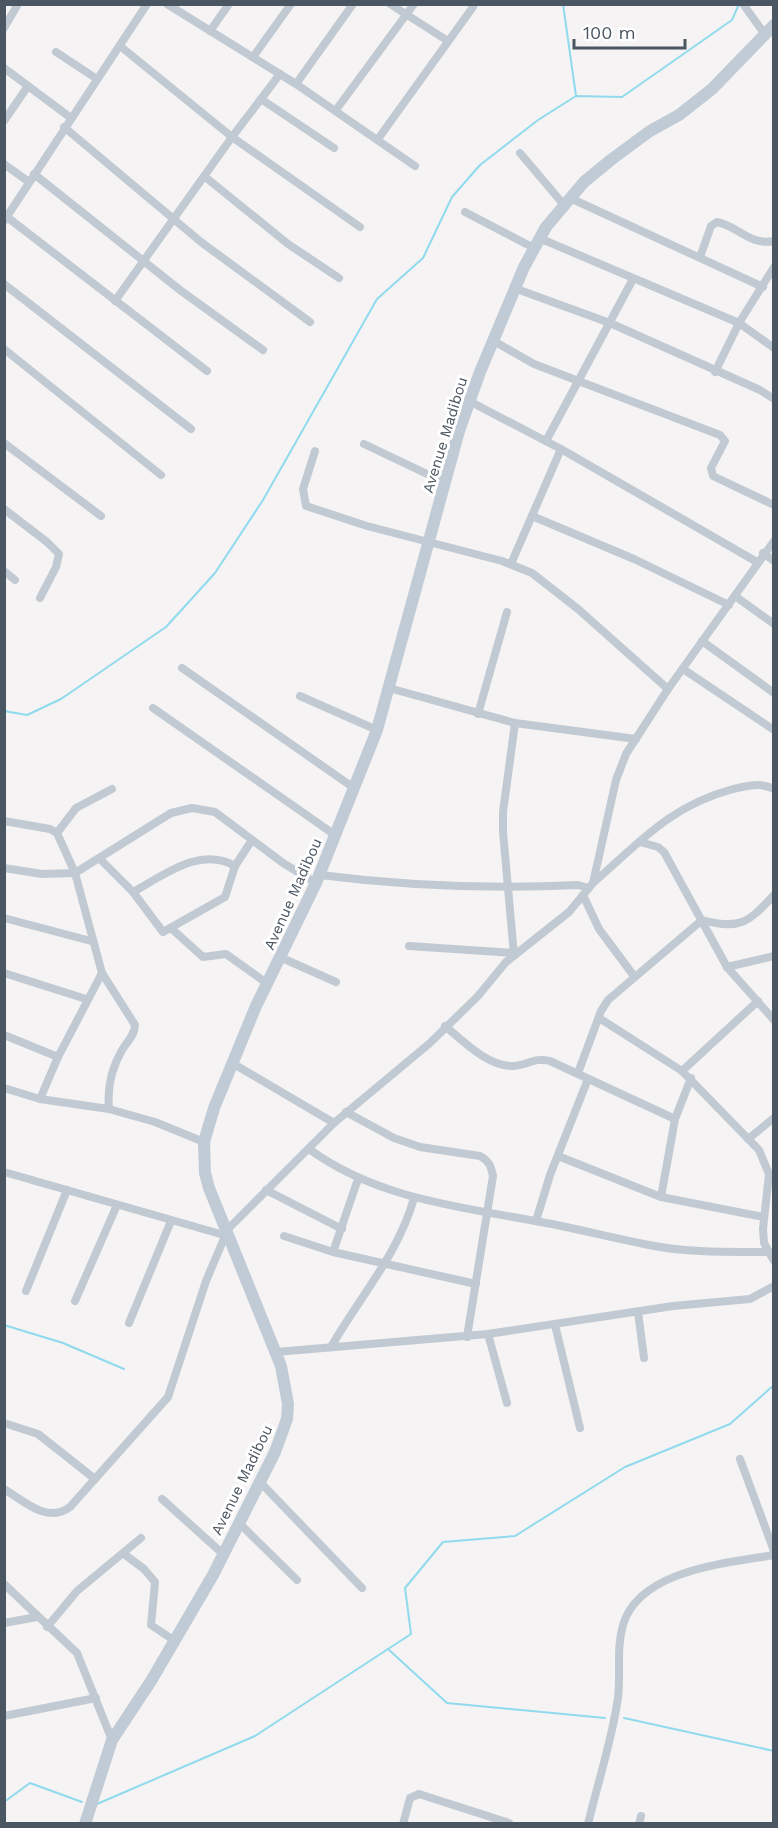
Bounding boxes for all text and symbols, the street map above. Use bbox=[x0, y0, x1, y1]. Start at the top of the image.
scale bar bbox=[574, 12, 685, 50]
text: 100 m bbox=[583, 22, 636, 43]
street label: Avenue Madibou bbox=[419, 375, 471, 495]
street label: Avenue Madibou bbox=[260, 835, 326, 953]
street label: Avenue Madibou bbox=[208, 1422, 276, 1538]

